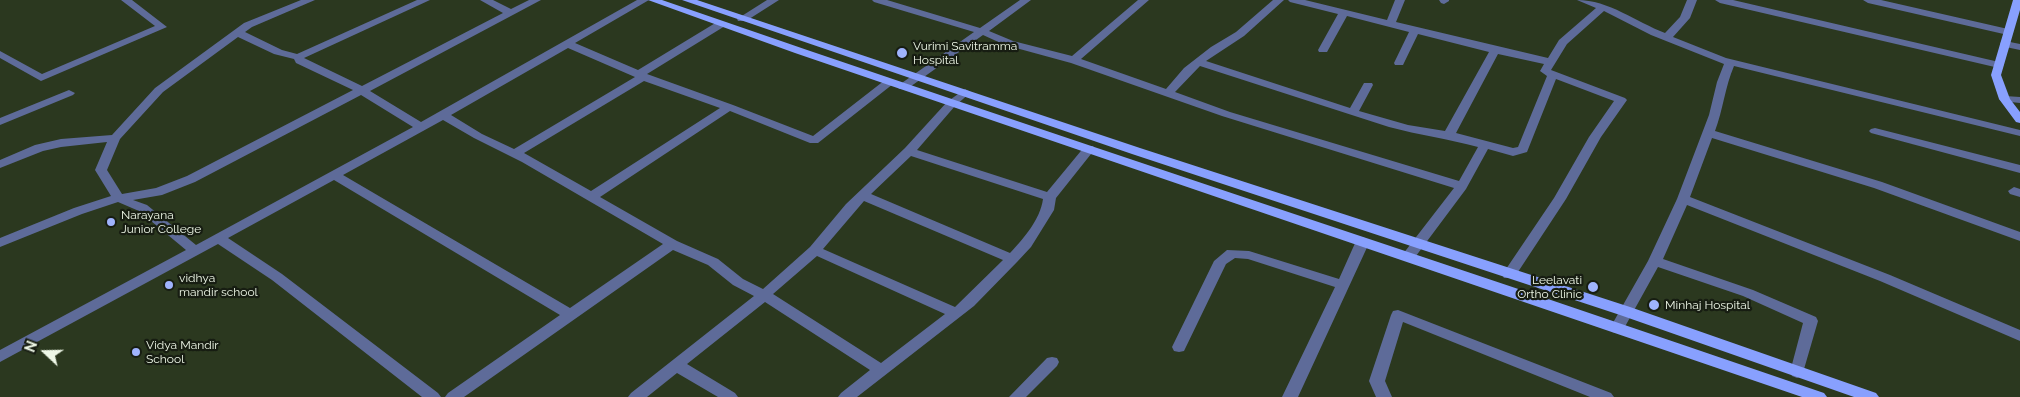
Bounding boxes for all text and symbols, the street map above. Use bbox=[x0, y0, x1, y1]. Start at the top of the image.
place label: Vurimi Savitramma Hospital bbox=[913, 39, 1017, 67]
marker: Vurimi Savitramma Hospital bbox=[895, 46, 909, 60]
place label: Narayana Junior College bbox=[121, 208, 201, 236]
marker: Narayana Junior College bbox=[105, 216, 117, 228]
place label: vidhya mandir school bbox=[179, 271, 258, 299]
place label: Leelavati Ortho Clinic bbox=[1517, 273, 1582, 301]
marker: vidhya mandir school bbox=[163, 279, 175, 291]
marker: Leelavati Ortho Clinic bbox=[1586, 280, 1600, 294]
marker: Minhaj Hospital bbox=[1647, 298, 1661, 312]
place label: Minhaj Hospital bbox=[1665, 298, 1750, 312]
north arrow bbox=[20, 327, 70, 377]
place label: Vidya Mandir School bbox=[146, 338, 218, 366]
text: N bbox=[22, 339, 40, 354]
marker: Vidya Mandir School bbox=[130, 346, 142, 358]

